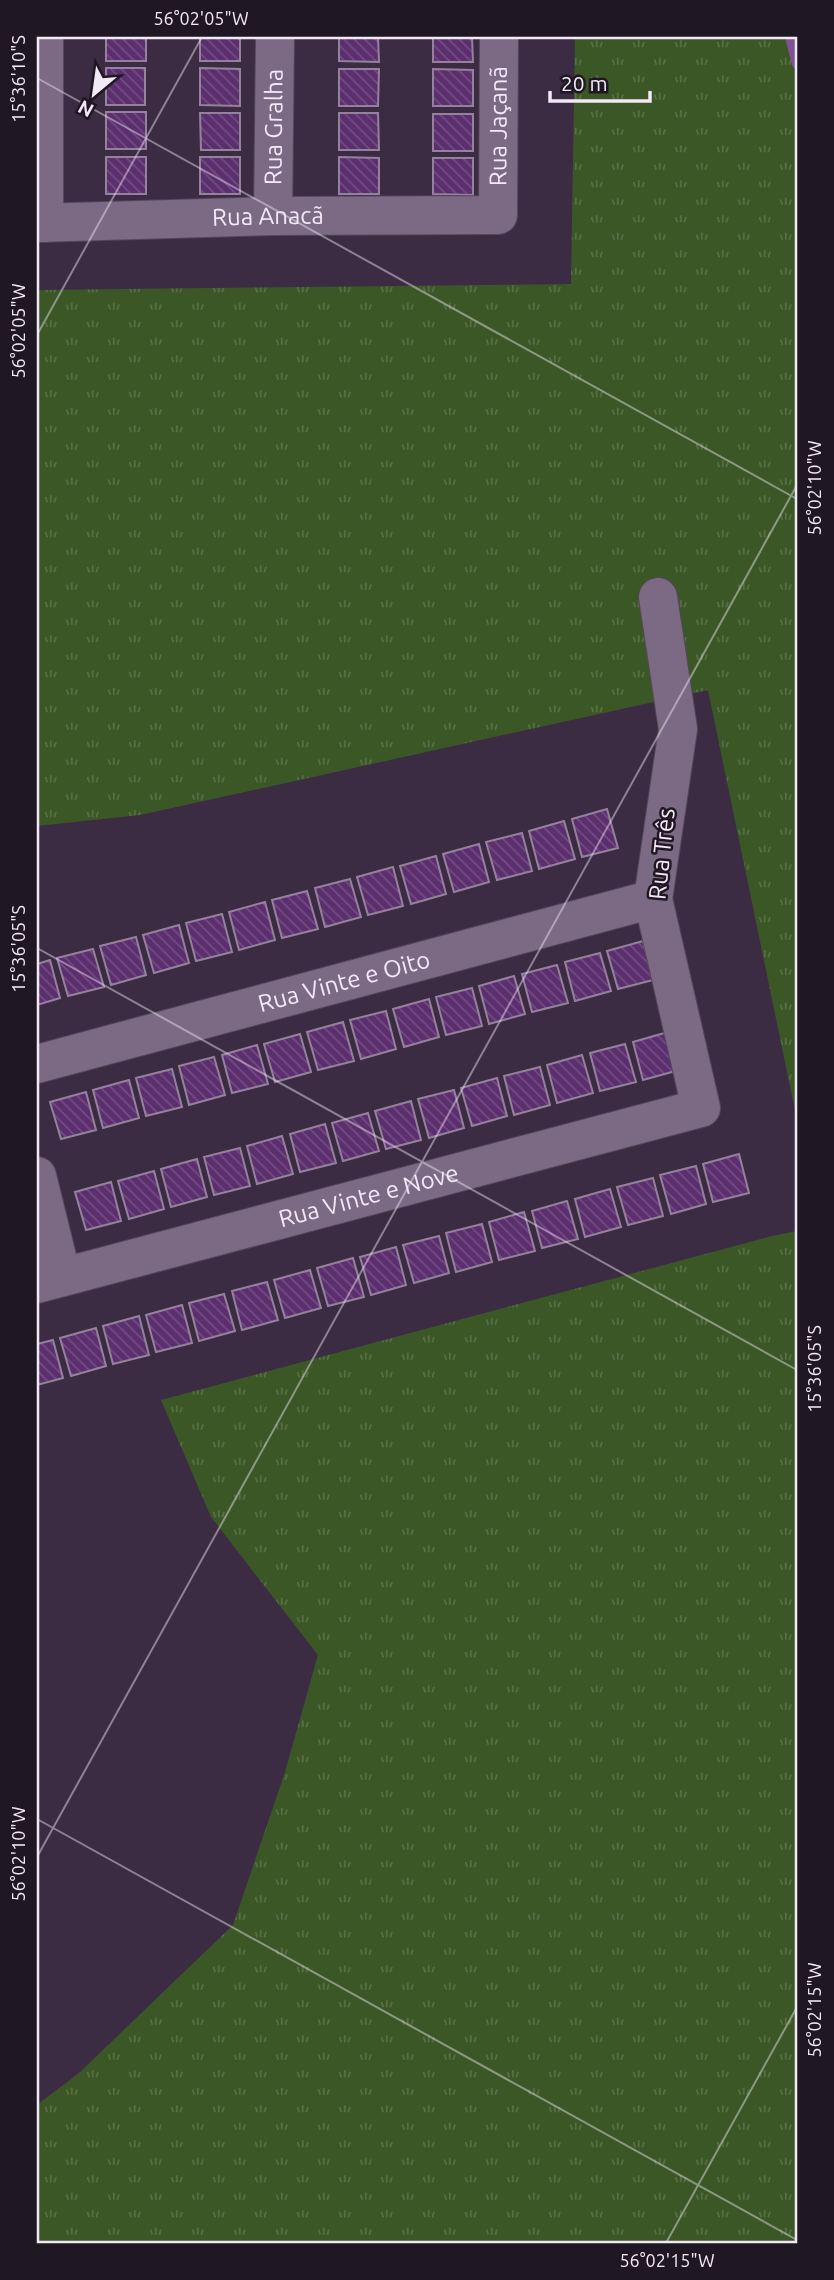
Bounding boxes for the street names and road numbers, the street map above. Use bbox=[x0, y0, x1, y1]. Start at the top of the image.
street label: Rua Jaçanã bbox=[484, 66, 512, 186]
street label: Rua Gralha bbox=[259, 69, 288, 185]
street label: Rua Anacã bbox=[212, 202, 324, 231]
street label: Rua Três bbox=[643, 807, 680, 901]
street label: Rua Vinte e Oito bbox=[255, 945, 433, 1017]
street label: Rua Vinte e Nove bbox=[276, 1159, 461, 1232]

